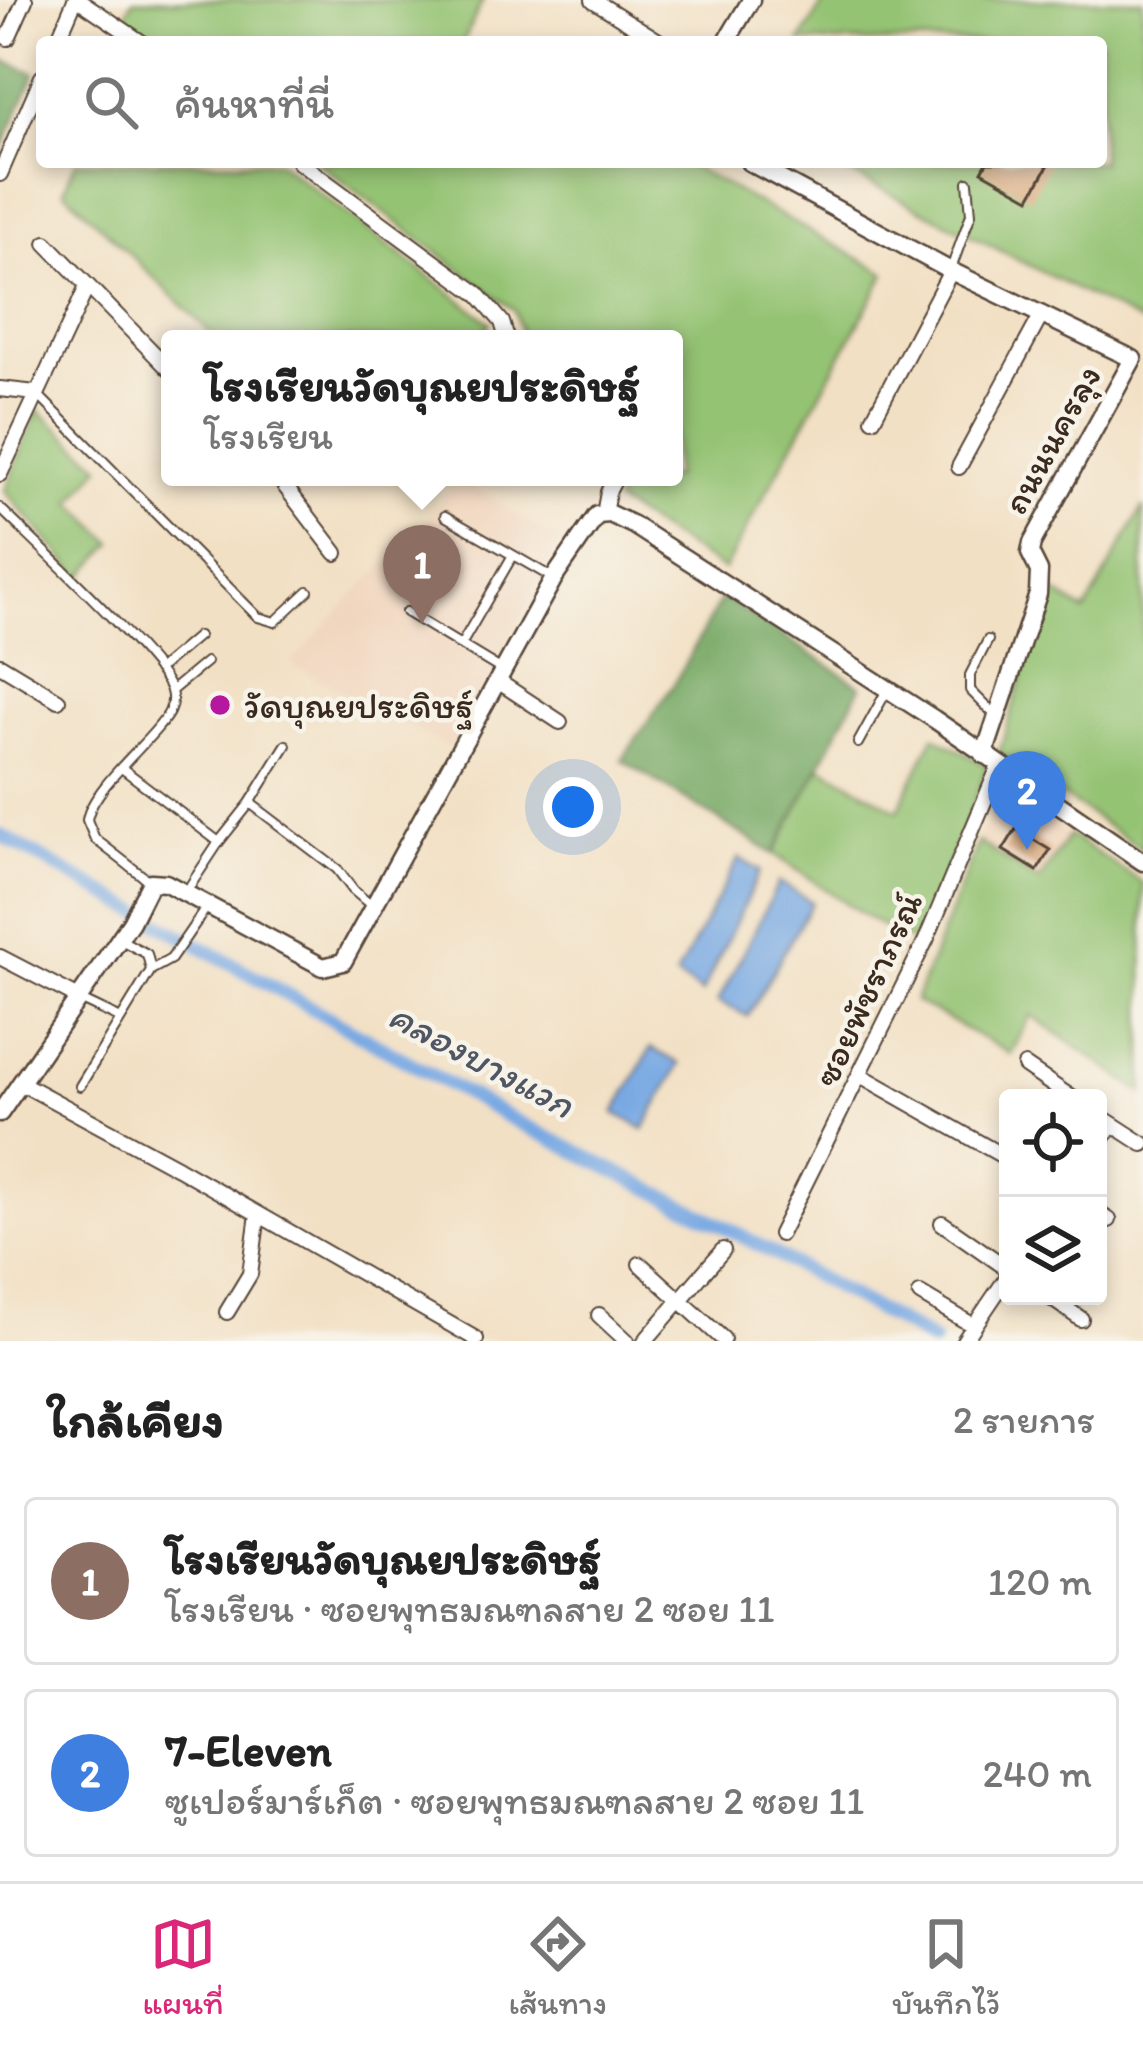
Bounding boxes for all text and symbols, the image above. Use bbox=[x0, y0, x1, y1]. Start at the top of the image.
search box bbox=[36, 36, 1107, 168]
icon: search bbox=[78, 69, 144, 135]
text: ค้นหาที่นี่ bbox=[174, 75, 334, 129]
popup bbox=[161, 330, 683, 486]
street label: ถนนนครลุง bbox=[993, 357, 1112, 522]
text: โรงเรียนวัดบุณยประดิษฐ์ bbox=[204, 358, 640, 412]
text: โรงเรียน bbox=[204, 412, 333, 459]
pin: 1 bbox=[383, 525, 461, 624]
place label: วัดบุณยประดิษฐ์ bbox=[244, 684, 474, 730]
marker: วัดบุณยประดิษฐ์ bbox=[207, 692, 233, 718]
pin: 2 bbox=[988, 751, 1066, 850]
your location bbox=[543, 777, 603, 837]
street label: ซอยพัชราภรณ์ bbox=[804, 886, 931, 1093]
water label: คลองบางแวก bbox=[381, 991, 583, 1128]
map controls bbox=[999, 1089, 1107, 1305]
button: locate bbox=[999, 1089, 1107, 1197]
button: layers bbox=[999, 1197, 1107, 1305]
text: ใกล้เคียง bbox=[48, 1389, 224, 1450]
text: 2 รายการ bbox=[953, 1396, 1095, 1443]
text: โรงเรียนวัดบุณยประดิษฐ์ bbox=[165, 1531, 601, 1585]
text: 1 bbox=[81, 1558, 99, 1605]
text: 120 m bbox=[988, 1558, 1092, 1605]
text: โรงเรียน · ซอยพุทธมณฑลสาย 2 ซอย 11 bbox=[165, 1585, 775, 1632]
text: 7-Eleven bbox=[165, 1723, 332, 1777]
text: 2 bbox=[80, 1750, 100, 1797]
text: 240 m bbox=[982, 1750, 1092, 1797]
text: ซูเปอร์มาร์เก็ต · ซอยพุทธมณฑลสาย 2 ซอย 11 bbox=[165, 1777, 864, 1824]
tab: แผนที่ bbox=[142, 1911, 224, 2022]
tab: เส้นทาง bbox=[509, 1911, 607, 2022]
tab: บันทึกไว้ bbox=[892, 1911, 1000, 2022]

